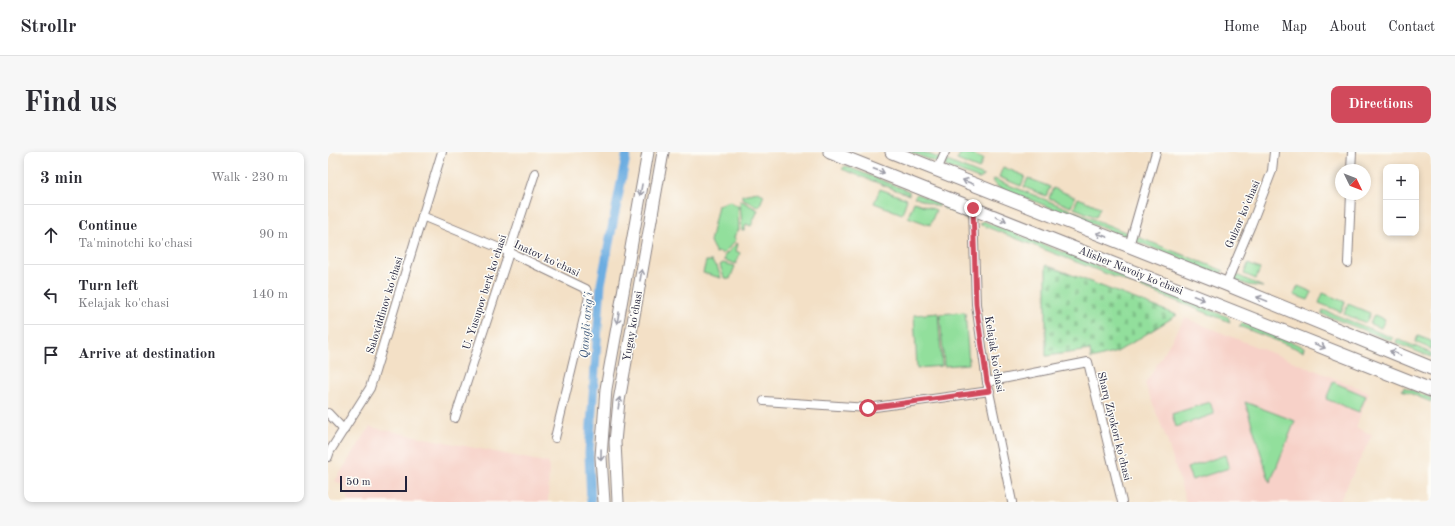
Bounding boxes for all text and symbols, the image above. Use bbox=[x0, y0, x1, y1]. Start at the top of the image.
text: Strollr bbox=[20, 18, 76, 37]
text: Home bbox=[1224, 20, 1259, 34]
text: Map bbox=[1281, 20, 1307, 34]
text: About bbox=[1329, 20, 1366, 34]
text: Contact bbox=[1388, 20, 1435, 34]
button: Directions bbox=[1331, 86, 1431, 123]
text: Find us bbox=[24, 90, 117, 118]
north arrow bbox=[1335, 164, 1371, 200]
map controls bbox=[1383, 164, 1419, 236]
button: + bbox=[1383, 164, 1419, 200]
one-way arrow bbox=[873, 168, 885, 176]
text: 3 min bbox=[40, 170, 83, 187]
text: Walk · 230 m bbox=[211, 171, 288, 184]
one-way arrow bbox=[962, 178, 974, 186]
street label: Gulzor ko'chasi bbox=[1224, 179, 1263, 250]
one-way arrow bbox=[637, 183, 645, 196]
route end bbox=[964, 199, 982, 217]
button: − bbox=[1383, 200, 1419, 236]
one-way arrow bbox=[994, 215, 1006, 223]
text: Continue bbox=[78, 219, 137, 234]
icon: ahead bbox=[40, 224, 62, 246]
text: 90 m bbox=[259, 228, 288, 241]
one-way arrow bbox=[1096, 230, 1108, 238]
street label: U. Yusupov berk ko'chasi bbox=[462, 234, 509, 351]
text: Ta'minotchi ko'chasi bbox=[78, 237, 193, 250]
street label: Inatov ko'chasi bbox=[512, 239, 581, 279]
street label: Alisher Navoiy ko'chasi bbox=[1077, 245, 1184, 297]
street label: Saloxiddinov ko'chasi bbox=[365, 255, 405, 355]
one-way arrow bbox=[637, 269, 645, 282]
text: Turn left bbox=[78, 279, 138, 294]
icon: left bbox=[40, 284, 62, 306]
text: 140 m bbox=[251, 288, 288, 301]
street label: Yugay ko'chasi bbox=[622, 290, 645, 362]
water label: Qangli arig'i bbox=[579, 291, 595, 359]
one-way arrow bbox=[1193, 294, 1205, 302]
one-way arrow bbox=[1256, 294, 1268, 302]
text: Kelajak ko'chasi bbox=[78, 297, 169, 310]
one-way arrow bbox=[614, 311, 622, 324]
street label: Kelajak ko'chasi bbox=[982, 315, 1005, 393]
one-way arrow bbox=[1314, 342, 1326, 350]
icon: arrive bbox=[40, 344, 62, 366]
text: Arrive at destination bbox=[78, 347, 216, 362]
one-way arrow bbox=[1389, 349, 1401, 356]
street label: Sharq Ziyokori ko'chasi bbox=[1095, 371, 1132, 482]
one-way arrow bbox=[615, 397, 623, 410]
route start bbox=[859, 399, 877, 417]
one-way arrow bbox=[597, 448, 605, 461]
scale bar bbox=[340, 474, 407, 493]
text: 50 m bbox=[346, 477, 371, 488]

